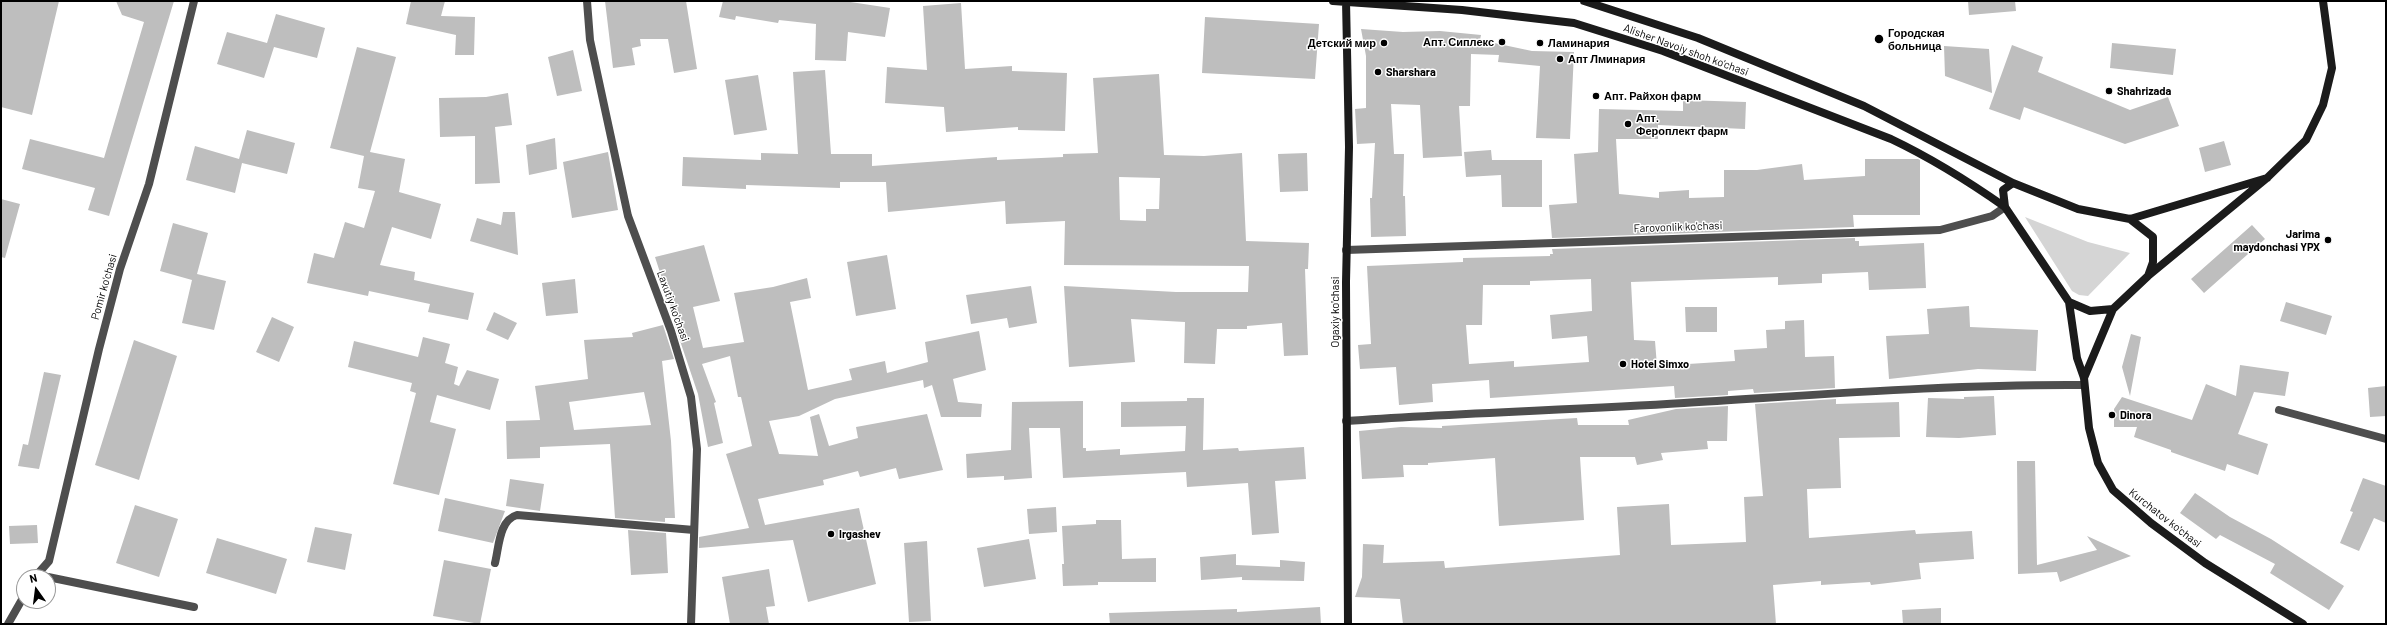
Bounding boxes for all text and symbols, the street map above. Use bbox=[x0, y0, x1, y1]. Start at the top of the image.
street label: Alisher Navoiy shoh ko'chasi bbox=[1622, 21, 1750, 79]
place label: Городская больница bbox=[1888, 26, 1945, 52]
marker: Городская больница bbox=[1873, 33, 1885, 45]
place label: Апт. Сиплекс bbox=[1423, 35, 1494, 49]
place label: Детский мир bbox=[1308, 36, 1376, 50]
place label: Ламинария bbox=[1548, 36, 1610, 50]
marker: Апт. Сиплекс bbox=[1497, 37, 1507, 47]
marker: Детский мир bbox=[1379, 38, 1389, 48]
marker: Ламинария bbox=[1535, 38, 1545, 48]
place label: Апт Лминария bbox=[1568, 52, 1645, 66]
marker: Апт Лминария bbox=[1555, 54, 1565, 64]
place label: Sharshara bbox=[1386, 65, 1436, 79]
marker: Sharshara bbox=[1373, 67, 1383, 77]
place label: Shahrizada bbox=[2117, 84, 2171, 98]
marker: Shahrizada bbox=[2104, 86, 2114, 96]
place label: Апт. Райхон фарм bbox=[1604, 89, 1701, 103]
marker: Апт. Райхон фарм bbox=[1591, 91, 1601, 101]
place label: Апт. Фероплект фарм bbox=[1636, 111, 1728, 137]
marker: Апт. Фероплект фарм bbox=[1623, 119, 1633, 129]
street label: Farovonlik ko'chasi bbox=[1633, 219, 1723, 235]
place label: Jarima maydonchasi YPX bbox=[2234, 227, 2320, 253]
marker: Jarima maydonchasi YPX bbox=[2323, 235, 2333, 245]
street label: Pomir ko'chasi bbox=[88, 253, 120, 321]
street label: Laxutiy ko'chasi bbox=[654, 269, 692, 343]
street label: Ogaxiy ko'chasi bbox=[1328, 277, 1342, 347]
place label: Hotel Simxo bbox=[1631, 357, 1689, 371]
marker: Hotel Simxo bbox=[1618, 359, 1628, 369]
place label: Dinora bbox=[2120, 408, 2152, 422]
marker: Dinora bbox=[2107, 410, 2117, 420]
street label: Kurchatov ko'chasi bbox=[2126, 486, 2204, 550]
place label: Irgashev bbox=[839, 527, 881, 541]
marker: Irgashev bbox=[826, 529, 836, 539]
north arrow bbox=[16, 569, 56, 609]
text: N bbox=[28, 571, 38, 585]

